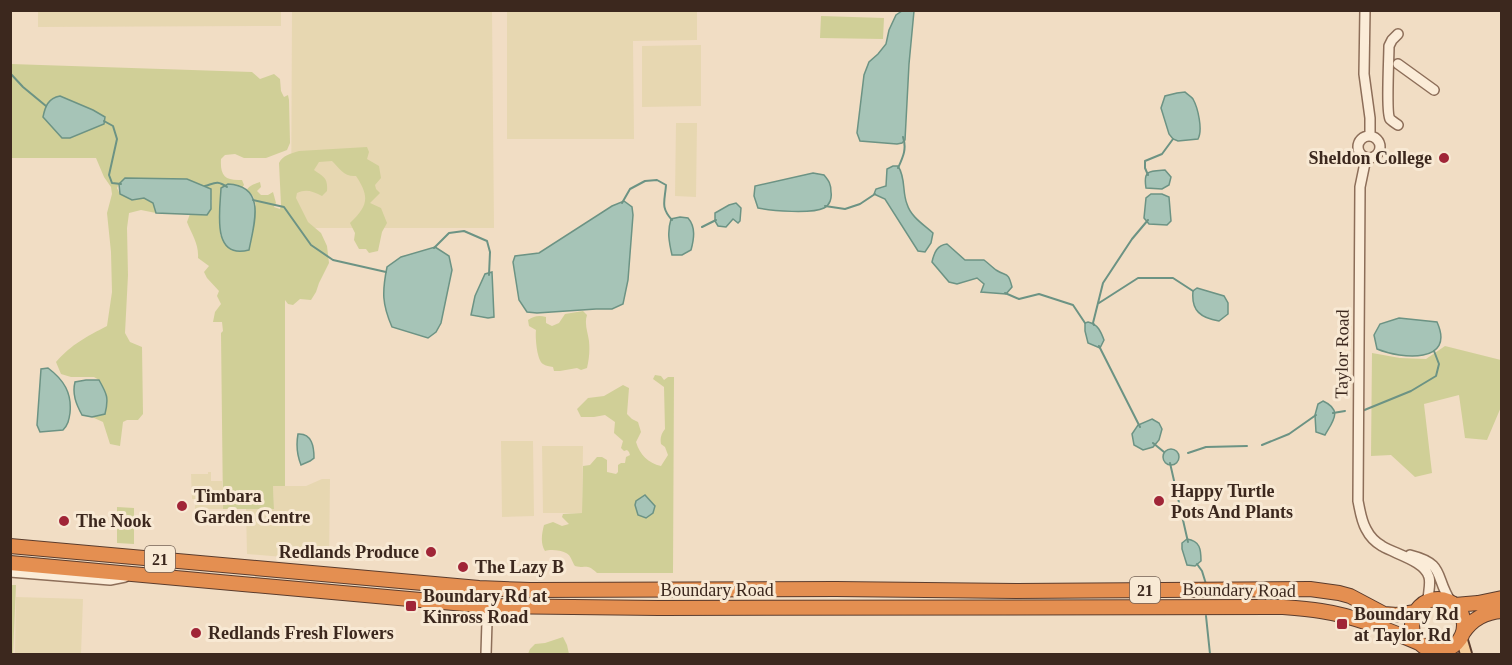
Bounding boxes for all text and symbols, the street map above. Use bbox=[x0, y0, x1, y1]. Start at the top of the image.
place label: Sheldon College bbox=[1308, 148, 1432, 168]
marker: Sheldon College bbox=[1437, 151, 1451, 165]
street label: Taylor Road bbox=[1331, 309, 1353, 399]
place label: Happy Turtle Pots And Plants bbox=[1171, 481, 1293, 522]
place label: Timbara Garden Centre bbox=[194, 486, 310, 527]
marker: Happy Turtle Pots And Plants bbox=[1152, 494, 1166, 508]
marker: Timbara Garden Centre bbox=[175, 499, 189, 513]
place label: The Nook bbox=[76, 511, 152, 531]
marker: The Nook bbox=[57, 514, 71, 528]
place label: Redlands Produce bbox=[279, 542, 419, 562]
marker: Redlands Produce bbox=[424, 545, 438, 559]
road number: 21 bbox=[145, 546, 175, 572]
place label: The Lazy B bbox=[475, 557, 564, 577]
marker: The Lazy B bbox=[456, 560, 470, 574]
road number: 21 bbox=[1130, 577, 1160, 603]
street label: Boundary Road bbox=[1182, 579, 1296, 601]
street label: Boundary Road bbox=[660, 580, 774, 600]
place label: Boundary Rd at Kinross Road bbox=[423, 586, 547, 627]
marker: Boundary Rd at Kinross Road bbox=[404, 599, 418, 613]
place label: Boundary Rd at Taylor Rd bbox=[1354, 604, 1459, 645]
marker: Boundary Rd at Taylor Rd bbox=[1335, 617, 1349, 631]
place label: Redlands Fresh Flowers bbox=[208, 623, 394, 643]
marker: Redlands Fresh Flowers bbox=[189, 626, 203, 640]

